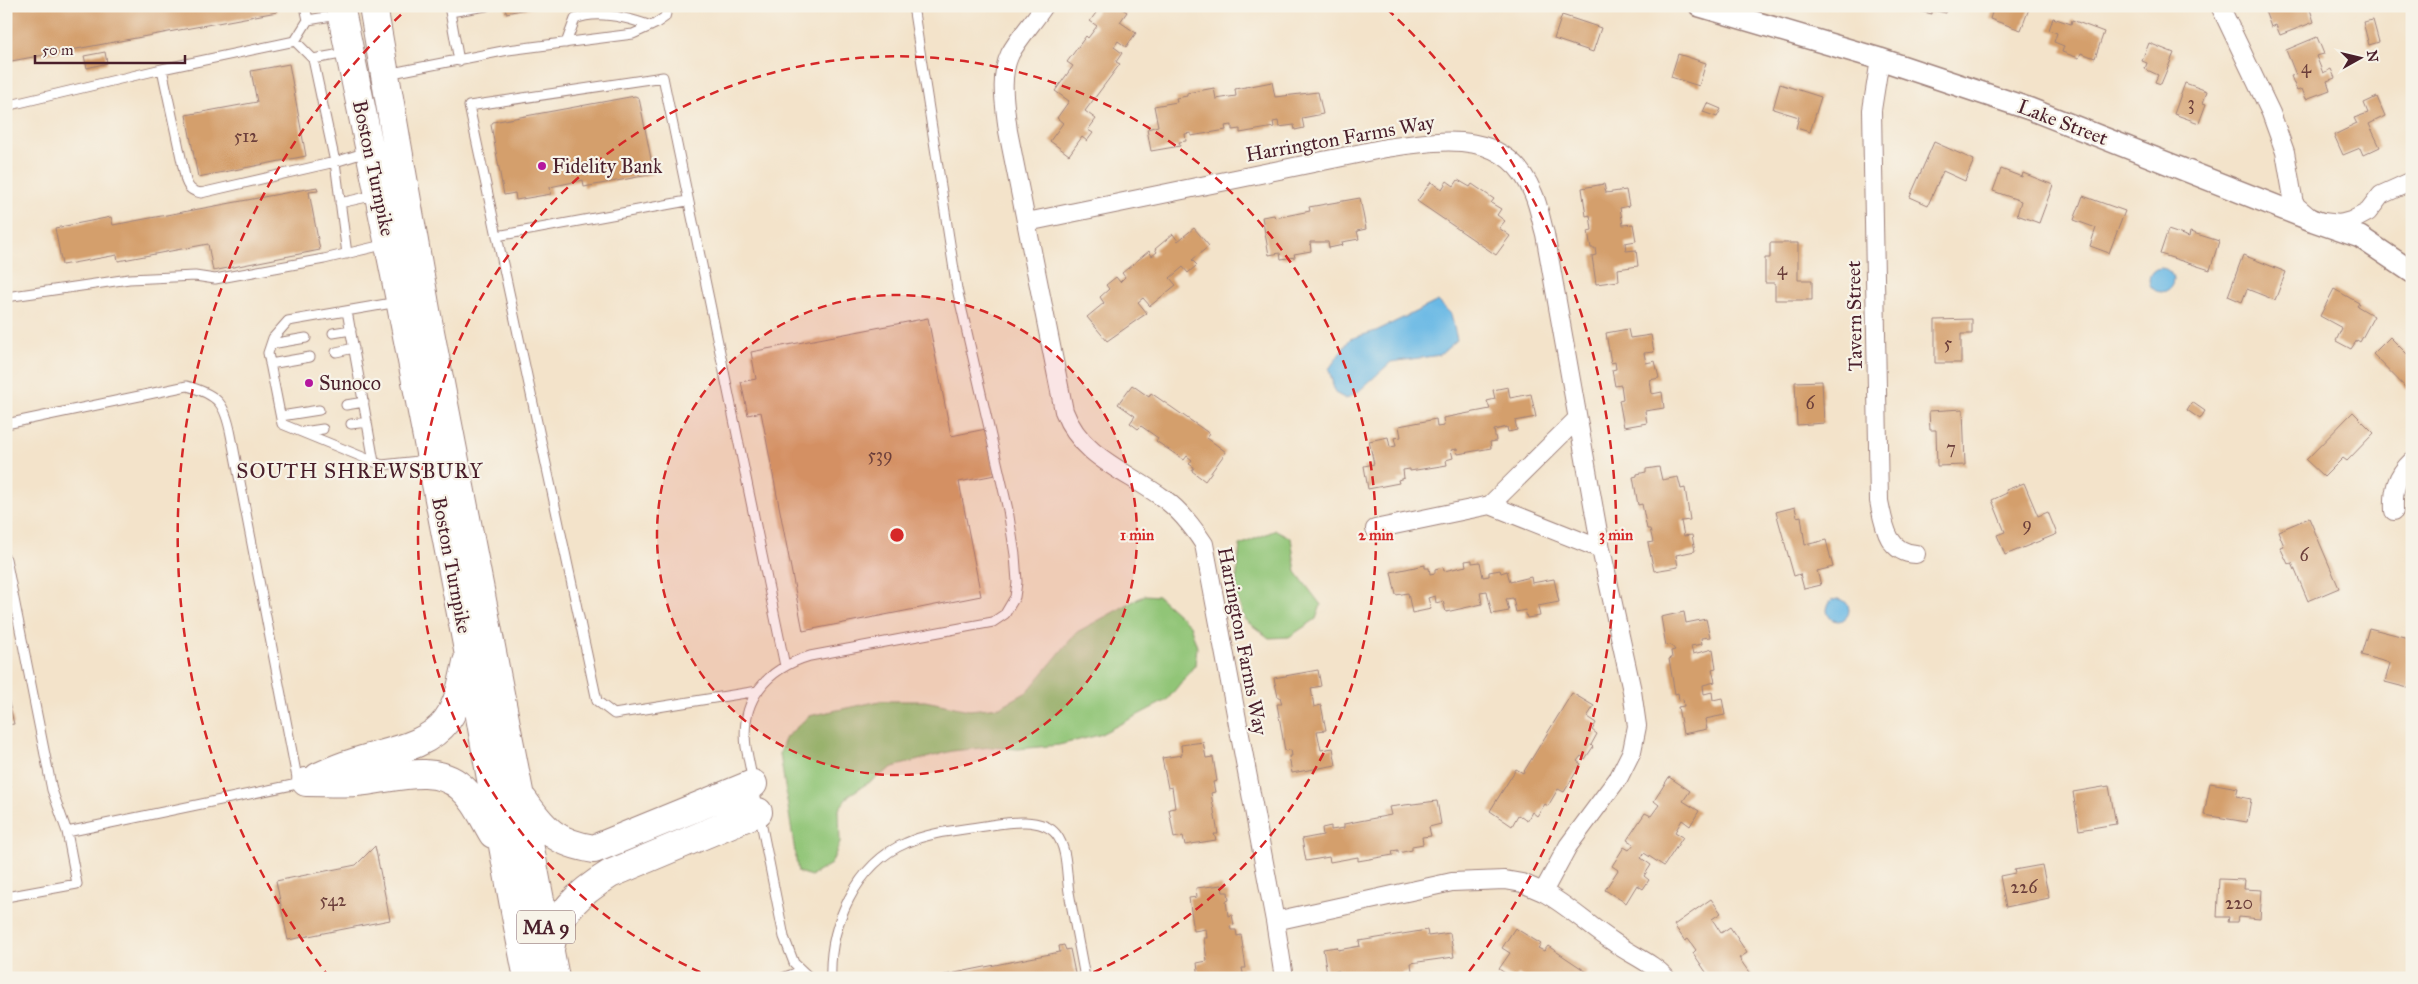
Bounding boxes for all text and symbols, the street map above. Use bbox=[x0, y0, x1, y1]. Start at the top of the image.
scale bar bbox=[35, 32, 185, 64]
north arrow bbox=[2336, 32, 2386, 82]
text: 50 m bbox=[42, 41, 74, 59]
text: N bbox=[2363, 49, 2382, 63]
house number: 4 bbox=[2301, 56, 2312, 78]
house number: 3 bbox=[2187, 92, 2195, 114]
street label: Lake Street bbox=[2015, 94, 2111, 150]
street label: Boston Turnpike bbox=[348, 98, 400, 238]
street label: Harrington Farms Way bbox=[1244, 109, 1437, 167]
house number: 512 bbox=[234, 125, 258, 147]
place label: Fidelity Bank bbox=[552, 154, 663, 178]
marker: Fidelity Bank bbox=[536, 160, 548, 172]
house number: 4 bbox=[1777, 258, 1788, 280]
street label: Tavern Street bbox=[1841, 260, 1867, 372]
house number: 5 bbox=[1944, 332, 1953, 354]
place label: Sunoco bbox=[319, 371, 381, 395]
marker: Sunoco bbox=[303, 377, 315, 389]
house number: 6 bbox=[1805, 392, 1815, 414]
house number: 7 bbox=[1946, 437, 1956, 459]
house number: 539 bbox=[867, 444, 893, 466]
district label: SOUTH SHREWSBURY bbox=[236, 458, 484, 484]
street label: Boston Turnpike bbox=[427, 495, 477, 635]
house number: 9 bbox=[2022, 513, 2032, 535]
centre of rings bbox=[888, 526, 906, 544]
text: 1 min bbox=[1120, 526, 1155, 544]
text: 2 min bbox=[1358, 526, 1395, 544]
text: 3 min bbox=[1599, 526, 1634, 545]
house number: 6 bbox=[2299, 544, 2309, 566]
street label: Harrington Farms Way bbox=[1212, 545, 1273, 738]
house number: 226 bbox=[2011, 876, 2038, 898]
house number: 542 bbox=[320, 889, 347, 911]
house number: 220 bbox=[2225, 892, 2253, 914]
road number: MA 9 bbox=[517, 910, 575, 944]

